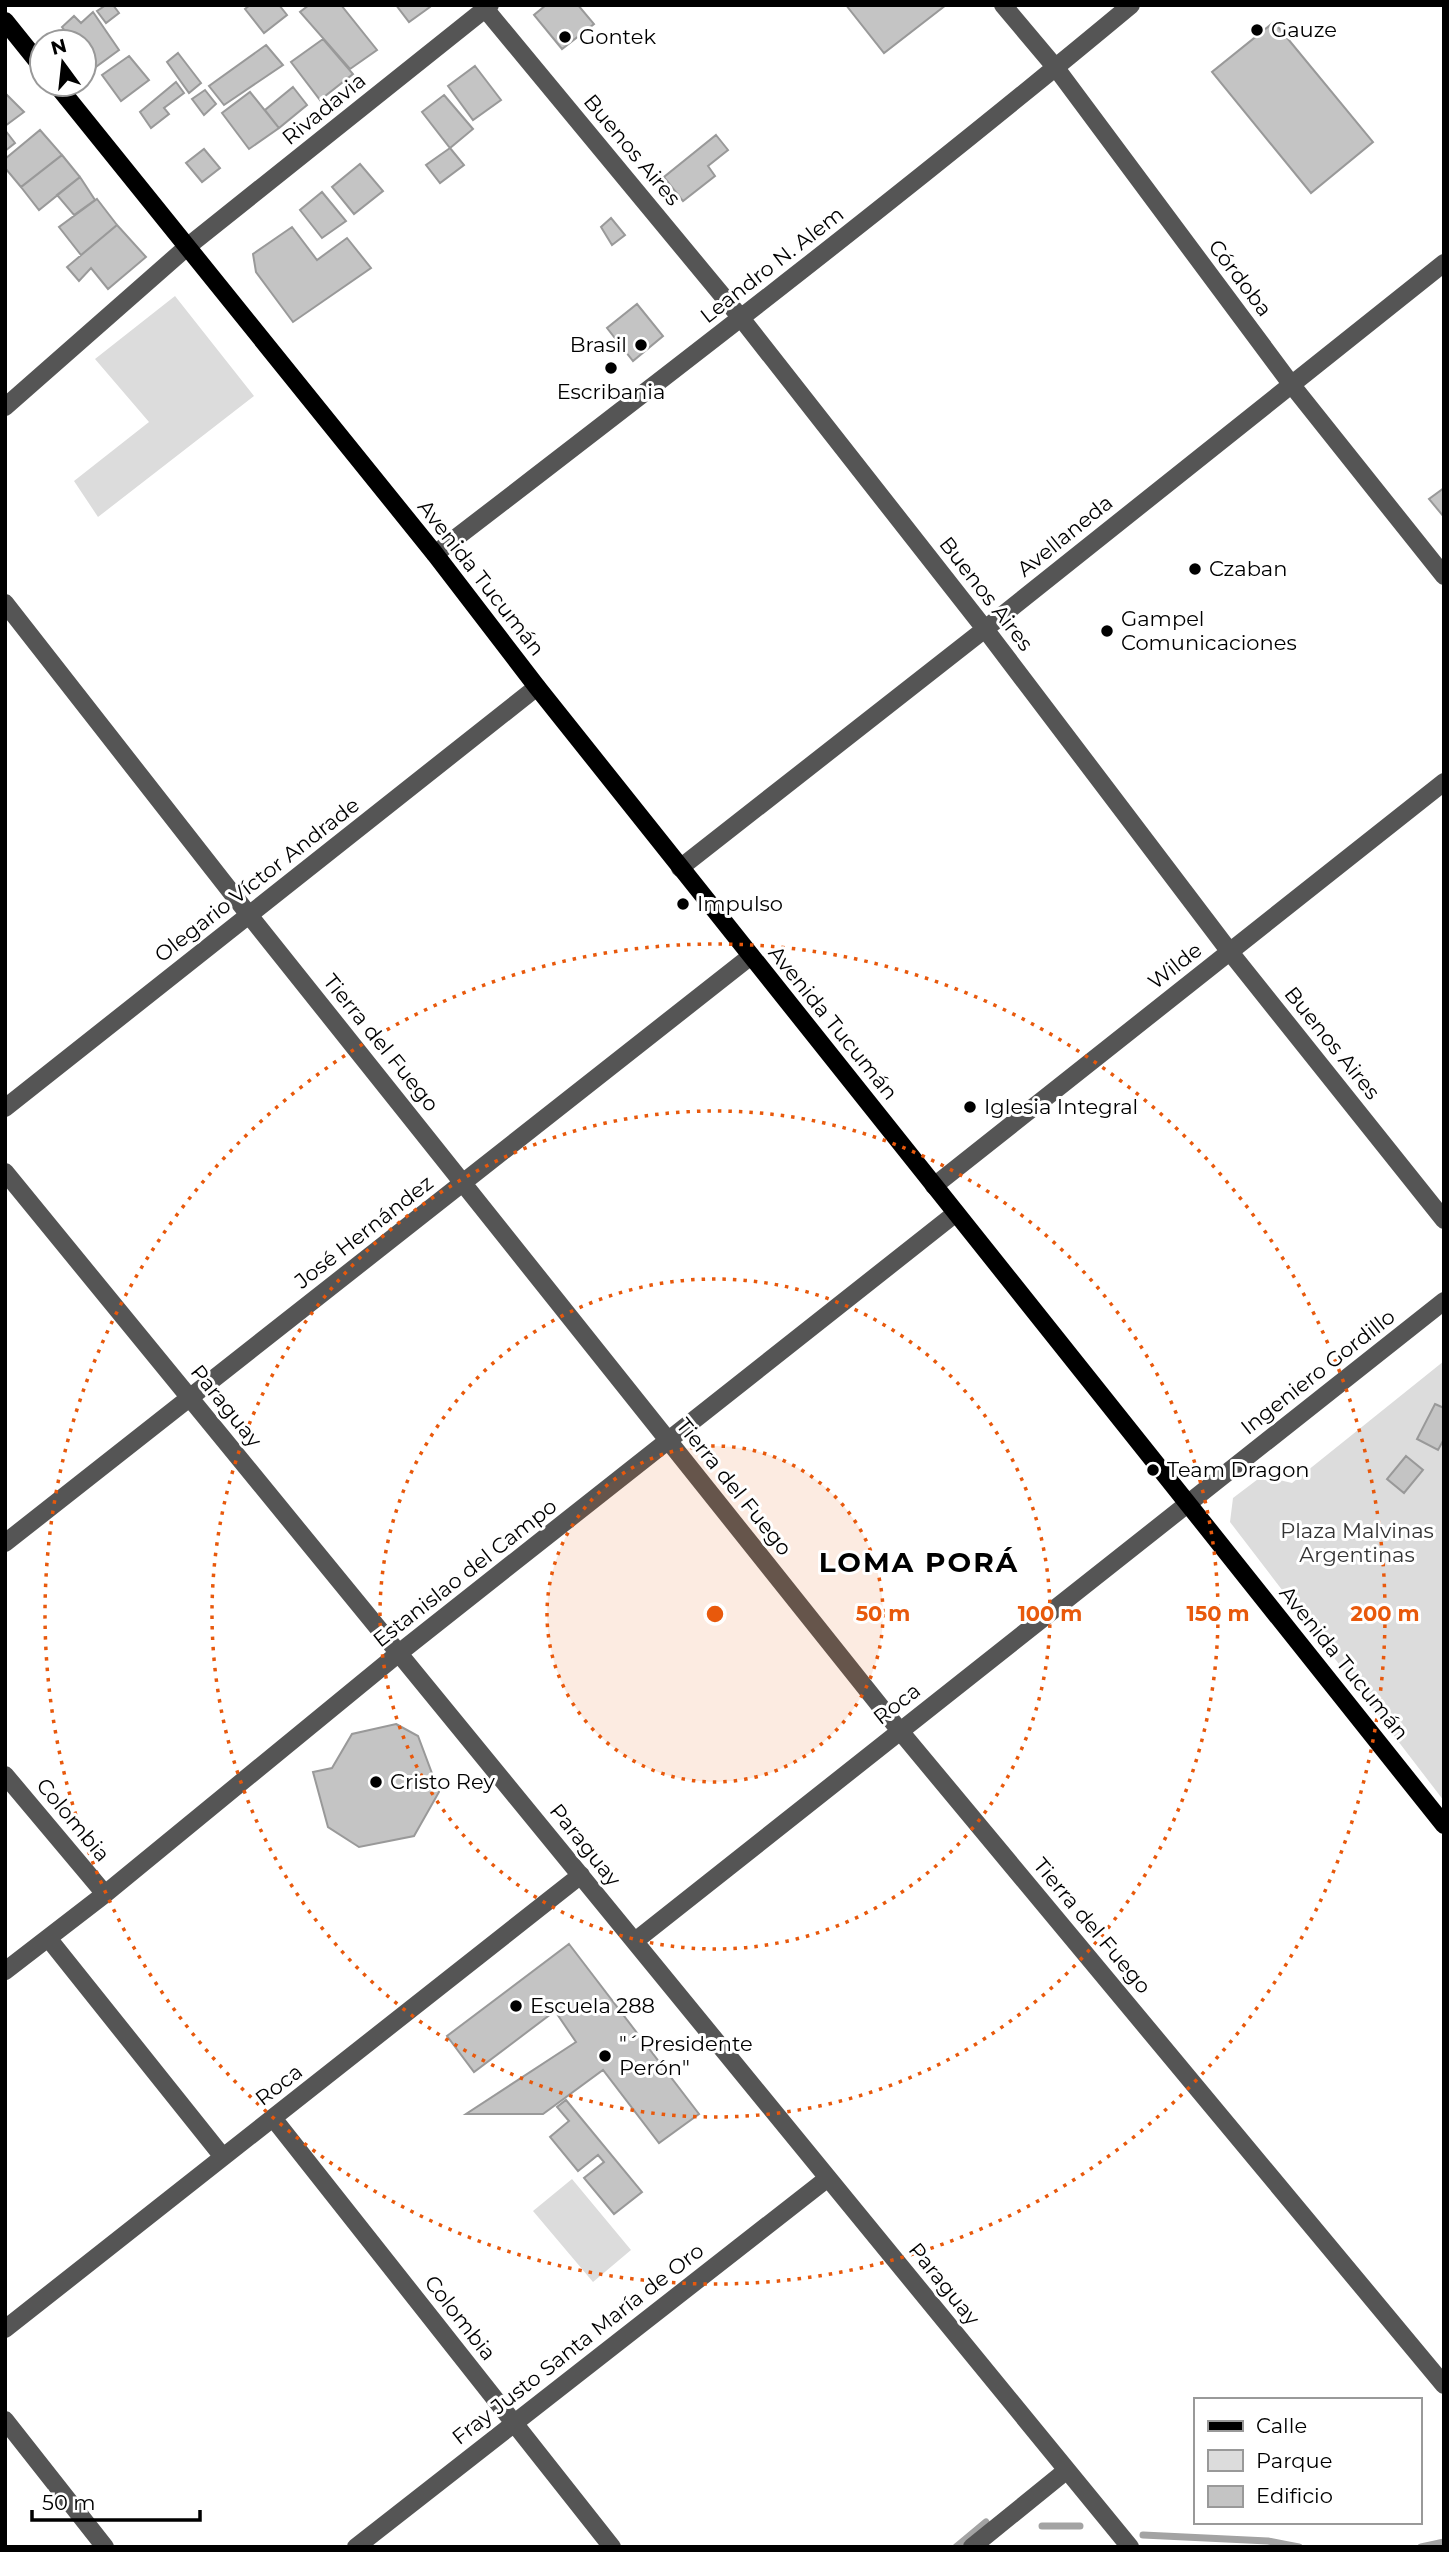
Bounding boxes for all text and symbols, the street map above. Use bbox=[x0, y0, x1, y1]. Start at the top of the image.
place label: Gauze bbox=[1271, 17, 1337, 42]
marker: Gauze bbox=[1249, 22, 1265, 38]
place label: Gontek bbox=[579, 24, 656, 49]
north arrow bbox=[28, 28, 98, 98]
marker: Gontek bbox=[557, 29, 573, 45]
text: N bbox=[48, 34, 69, 60]
street label: Rivadavia bbox=[277, 67, 370, 150]
street label: Buenos Aires bbox=[579, 89, 686, 210]
street label: Leandro N. Alem bbox=[695, 201, 848, 328]
street label: Córdoba bbox=[1203, 234, 1277, 321]
place label: Brasil bbox=[570, 332, 627, 357]
marker: Brasil bbox=[633, 337, 649, 353]
marker: Escribania bbox=[603, 360, 619, 376]
place label: Escribania bbox=[557, 379, 665, 404]
street label: Avellaneda bbox=[1012, 490, 1117, 582]
street label: Avenida Tucumán bbox=[413, 495, 550, 661]
street label: Buenos Aires bbox=[934, 532, 1039, 656]
place label: Czaban bbox=[1209, 556, 1287, 581]
marker: Czaban bbox=[1187, 561, 1203, 577]
place label: Gampel Comunicaciones bbox=[1121, 606, 1297, 655]
marker: Gampel Comunicaciones bbox=[1099, 623, 1115, 639]
street label: Olegario Víctor Andrade bbox=[149, 792, 364, 967]
place label: Impulso bbox=[697, 891, 783, 916]
marker: Impulso bbox=[675, 896, 691, 912]
street label: Wilde bbox=[1143, 937, 1206, 994]
street label: Avenida Tucumán bbox=[764, 941, 903, 1105]
street label: Tierra del Fuego bbox=[318, 969, 444, 1116]
street label: Buenos Aires bbox=[1279, 981, 1385, 1104]
place label: Iglesia Integral bbox=[984, 1094, 1138, 1119]
marker: Iglesia Integral bbox=[962, 1099, 978, 1115]
street label: José Hernández bbox=[289, 1170, 438, 1294]
street label: Ingeniero Gordillo bbox=[1236, 1304, 1400, 1440]
street label: Paraguay bbox=[186, 1359, 268, 1452]
street label: Tierra del Fuego bbox=[671, 1413, 797, 1560]
place label: Team Dragon bbox=[1167, 1457, 1310, 1482]
marker: Team Dragon bbox=[1145, 1462, 1161, 1478]
street label: Estanislao del Campo bbox=[368, 1493, 562, 1652]
park label: Plaza Malvinas Argentinas bbox=[1280, 1518, 1434, 1567]
district label: LOMA PORÁ bbox=[819, 1545, 1019, 1579]
street label: Avenida Tucumán bbox=[1275, 1581, 1414, 1745]
text: 50 m bbox=[856, 1601, 910, 1626]
text: 100 m bbox=[1018, 1601, 1082, 1626]
text: 150 m bbox=[1187, 1601, 1249, 1626]
text: 200 m bbox=[1351, 1601, 1419, 1626]
centre of rings bbox=[703, 1602, 727, 1626]
street label: Roca bbox=[868, 1678, 925, 1730]
place label: Cristo Rey bbox=[390, 1769, 496, 1794]
street label: Colombia bbox=[31, 1773, 115, 1866]
marker: Cristo Rey bbox=[368, 1774, 384, 1790]
street label: Paraguay bbox=[545, 1798, 627, 1891]
street label: Tierra del Fuego bbox=[1028, 1853, 1156, 1999]
place label: Escuela 288 bbox=[530, 1993, 655, 2018]
marker: Escuela 288 bbox=[508, 1998, 524, 2014]
place label: "´Presidente Perón" bbox=[619, 2031, 753, 2080]
marker: "´Presidente Perón" bbox=[597, 2048, 613, 2064]
street label: Roca bbox=[250, 2059, 307, 2111]
street label: Paraguay bbox=[904, 2237, 986, 2330]
street label: Fray Justo Santa María de Oro bbox=[447, 2238, 708, 2450]
street label: Colombia bbox=[419, 2270, 501, 2365]
legend bbox=[1194, 2398, 1421, 2524]
text: Calle bbox=[1256, 2413, 1307, 2438]
text: Parque bbox=[1256, 2448, 1332, 2473]
scale bar bbox=[32, 2478, 200, 2522]
text: Edificio bbox=[1256, 2483, 1333, 2508]
text: 50 m bbox=[42, 2490, 96, 2515]

